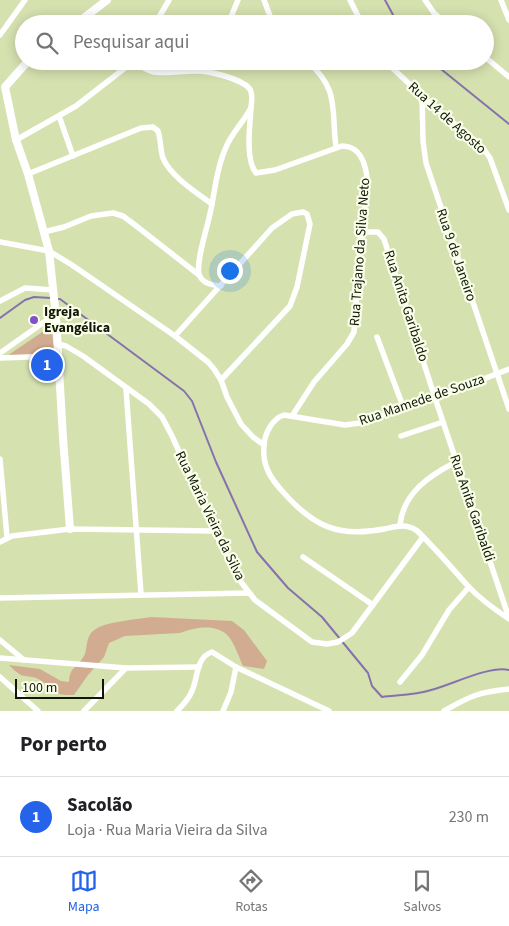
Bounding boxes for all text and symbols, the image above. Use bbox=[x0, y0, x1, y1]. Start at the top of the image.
search box bbox=[15, 15, 494, 70]
icon: search bbox=[33, 29, 61, 57]
text: Pesquisar aqui bbox=[73, 29, 189, 56]
street label: Rua 14 de Agosto bbox=[403, 77, 491, 159]
street label: Rua Trajano da Silva Neto bbox=[345, 177, 375, 327]
street label: Rua 9 de Janeiro bbox=[431, 206, 481, 304]
street label: Rua Anita Garibaldo bbox=[379, 248, 433, 364]
your location bbox=[217, 258, 243, 284]
place label: Igreja Evangélica bbox=[44, 302, 110, 338]
marker: Igreja Evangélica bbox=[28, 314, 40, 326]
pin: 1 bbox=[31, 346, 63, 384]
street label: Rua Mamede de Souza bbox=[357, 369, 487, 431]
street label: Rua Maria Vieira da Silva bbox=[170, 448, 250, 584]
street label: Rua Anita Garibaldi bbox=[444, 452, 500, 564]
scale bar bbox=[15, 676, 104, 699]
text: 100 m bbox=[22, 678, 57, 698]
text: Por perto bbox=[20, 729, 107, 759]
text: Sacolão bbox=[67, 792, 132, 819]
text: 1 bbox=[32, 806, 40, 828]
text: 230 m bbox=[449, 806, 489, 828]
text: Loja · Rua Maria Vieira da Silva bbox=[67, 819, 268, 841]
tab: Mapa bbox=[68, 867, 100, 917]
tab: Rotas bbox=[235, 867, 268, 917]
tab: Salvos bbox=[403, 867, 441, 917]

